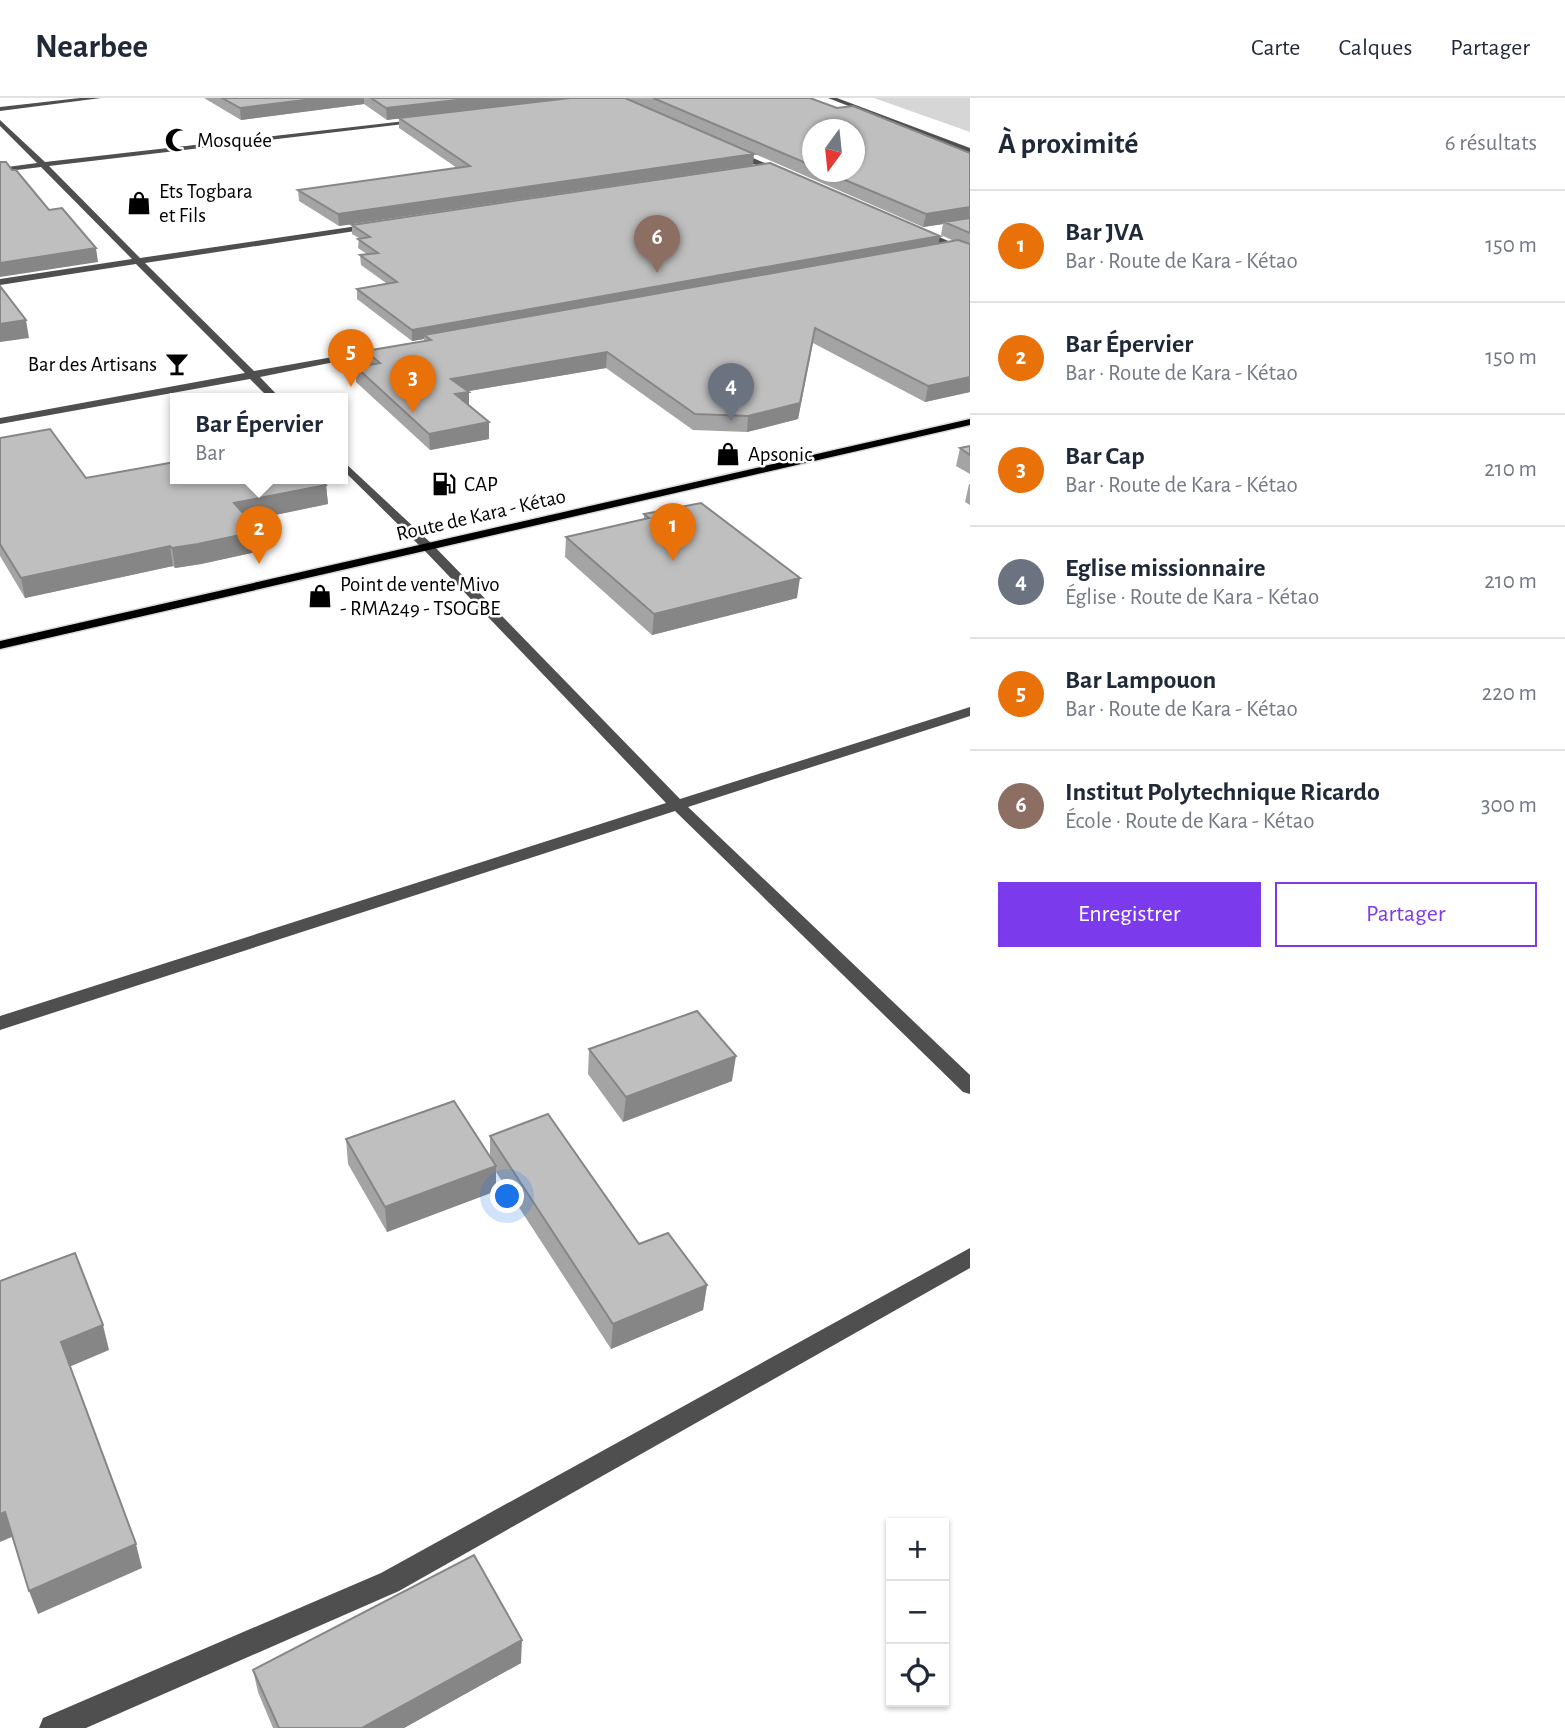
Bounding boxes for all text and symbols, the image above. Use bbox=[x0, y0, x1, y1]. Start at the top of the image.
text: Nearbee bbox=[35, 31, 148, 64]
text: Carte bbox=[1251, 36, 1300, 60]
text: Calques bbox=[1338, 36, 1412, 60]
text: Partager bbox=[1450, 36, 1530, 60]
north arrow bbox=[802, 119, 865, 182]
mosque icon: Mosquée bbox=[163, 126, 191, 154]
text: À proximité bbox=[998, 129, 1138, 159]
place label: Mosquée bbox=[197, 130, 272, 151]
text: 6 résultats bbox=[1445, 132, 1537, 155]
place label: Ets Togbara et Fils bbox=[159, 181, 253, 226]
shop icon: Ets Togbara et Fils bbox=[125, 189, 153, 217]
pin: 6 bbox=[634, 215, 680, 273]
text: Bar JVA bbox=[1065, 219, 1144, 245]
text: 1 bbox=[1017, 234, 1025, 257]
text: 150 m bbox=[1485, 234, 1537, 257]
text: Bar · Route de Kara - Kétao bbox=[1065, 250, 1298, 273]
pin: 5 bbox=[328, 329, 374, 387]
text: Bar Épervier bbox=[1065, 331, 1193, 357]
text: 2 bbox=[1016, 346, 1026, 369]
text: 150 m bbox=[1485, 346, 1537, 369]
bar icon: Bar des Artisans bbox=[163, 350, 191, 378]
place label: Bar des Artisans bbox=[28, 354, 157, 375]
pin: 3 bbox=[390, 355, 436, 413]
text: Bar · Route de Kara - Kétao bbox=[1065, 362, 1298, 385]
pin: 4 bbox=[708, 363, 754, 421]
popup bbox=[170, 393, 348, 484]
text: Bar Épervier bbox=[195, 411, 323, 437]
shop icon: Apsonic bbox=[714, 440, 742, 468]
text: Bar bbox=[195, 442, 225, 465]
text: Bar Cap bbox=[1065, 443, 1145, 469]
place label: Apsonic bbox=[748, 444, 812, 465]
text: 3 bbox=[1016, 458, 1026, 481]
text: 210 m bbox=[1484, 458, 1537, 481]
fuel station icon: CAP bbox=[430, 470, 458, 498]
place label: CAP bbox=[464, 474, 498, 495]
text: Bar · Route de Kara - Kétao bbox=[1065, 474, 1298, 497]
street label: Route de Kara - Kétao bbox=[394, 485, 568, 545]
pin: 1 bbox=[650, 503, 696, 561]
pin: 2 bbox=[236, 506, 282, 564]
text: Eglise missionnaire bbox=[1065, 555, 1266, 581]
text: 4 bbox=[1015, 570, 1027, 593]
text: 210 m bbox=[1484, 570, 1537, 593]
place label: Point de vente Mivo - RMA249 - TSOGBE bbox=[340, 574, 500, 619]
shop icon: Point de vente Mivo - RMA249 - TSOGBE bbox=[306, 582, 334, 610]
text: Église · Route de Kara - Kétao bbox=[1065, 586, 1319, 609]
text: Bar Lampouon bbox=[1065, 667, 1216, 693]
text: 5 bbox=[1016, 682, 1026, 705]
text: 220 m bbox=[1482, 682, 1537, 705]
text: Bar · Route de Kara - Kétao bbox=[1065, 698, 1298, 721]
text: Institut Polytechnique Ricardo bbox=[1065, 779, 1380, 805]
text: 6 bbox=[1015, 794, 1027, 817]
text: 300 m bbox=[1481, 794, 1537, 817]
text: École · Route de Kara - Kétao bbox=[1065, 810, 1315, 833]
button: Enregistrer bbox=[998, 882, 1261, 947]
button: Partager bbox=[1275, 882, 1537, 947]
your location bbox=[490, 1179, 524, 1213]
map controls bbox=[886, 1518, 949, 1707]
button: + bbox=[886, 1518, 949, 1581]
button: − bbox=[886, 1581, 949, 1644]
button: locate bbox=[886, 1644, 949, 1707]

